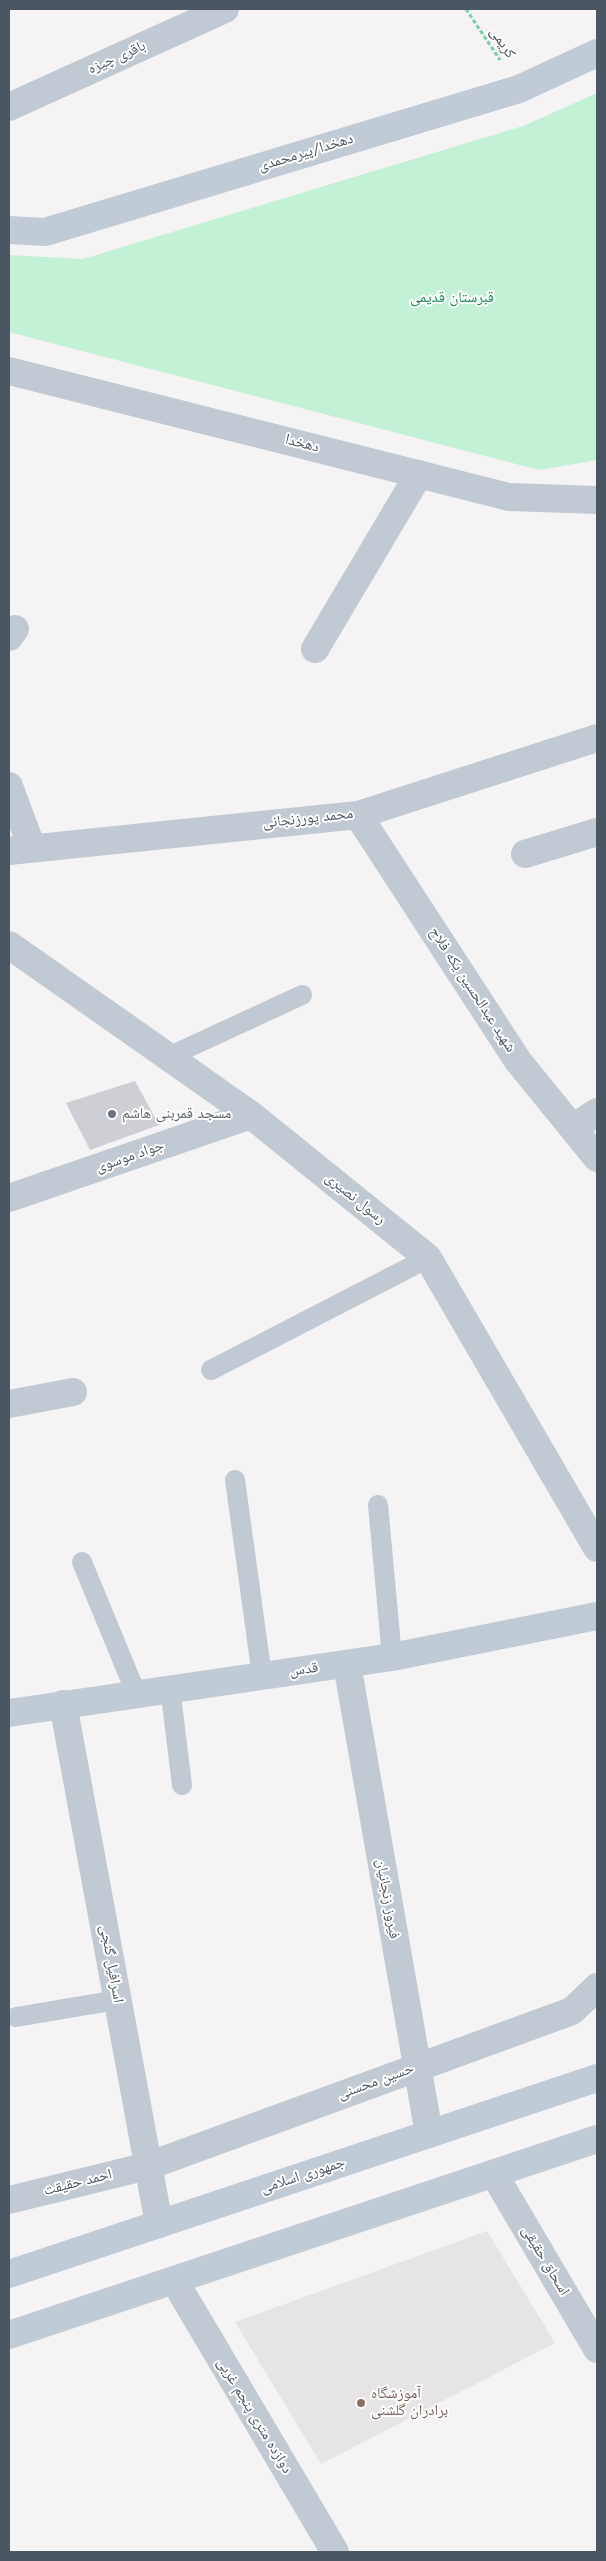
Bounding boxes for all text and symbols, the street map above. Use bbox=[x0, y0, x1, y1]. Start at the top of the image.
street label: کریمی bbox=[485, 24, 519, 62]
street label: باقری چیزه bbox=[85, 37, 149, 79]
street label: دهخدا/پیرمحمدی bbox=[256, 130, 356, 176]
park label: قبرستان قدیمى bbox=[410, 289, 494, 307]
street label: دهخدا bbox=[283, 431, 321, 457]
street label: محمد پورزنجانی bbox=[262, 805, 354, 833]
street label: شهید عبدالحسین یکه فلاح bbox=[425, 924, 519, 1056]
place label: مسجد قمربنی هاشم bbox=[122, 1105, 231, 1123]
marker: مسجد قمربنی هاشم bbox=[106, 1108, 118, 1120]
street label: جواد موسوی bbox=[94, 1137, 166, 1177]
street label: رسول نصیری bbox=[321, 1169, 389, 1229]
street label: قدس bbox=[289, 1659, 319, 1681]
street label: فیروز زنجانیان bbox=[371, 1858, 403, 1940]
street label: اسرافیل گنجی bbox=[95, 1924, 127, 2004]
street label: حسین محسنی bbox=[336, 2060, 416, 2104]
street label: جمهوری اسلامی bbox=[258, 2154, 348, 2198]
street label: احمد حقیقت bbox=[42, 2166, 114, 2200]
street label: اسحاق حقیقی bbox=[517, 2223, 573, 2299]
street label: دوازده متری پنجم غربی bbox=[212, 2355, 296, 2477]
place label: آموزشگاه برادران گلشنی bbox=[371, 2385, 448, 2420]
marker: آموزشگاه برادران گلشنی bbox=[355, 2397, 367, 2409]

